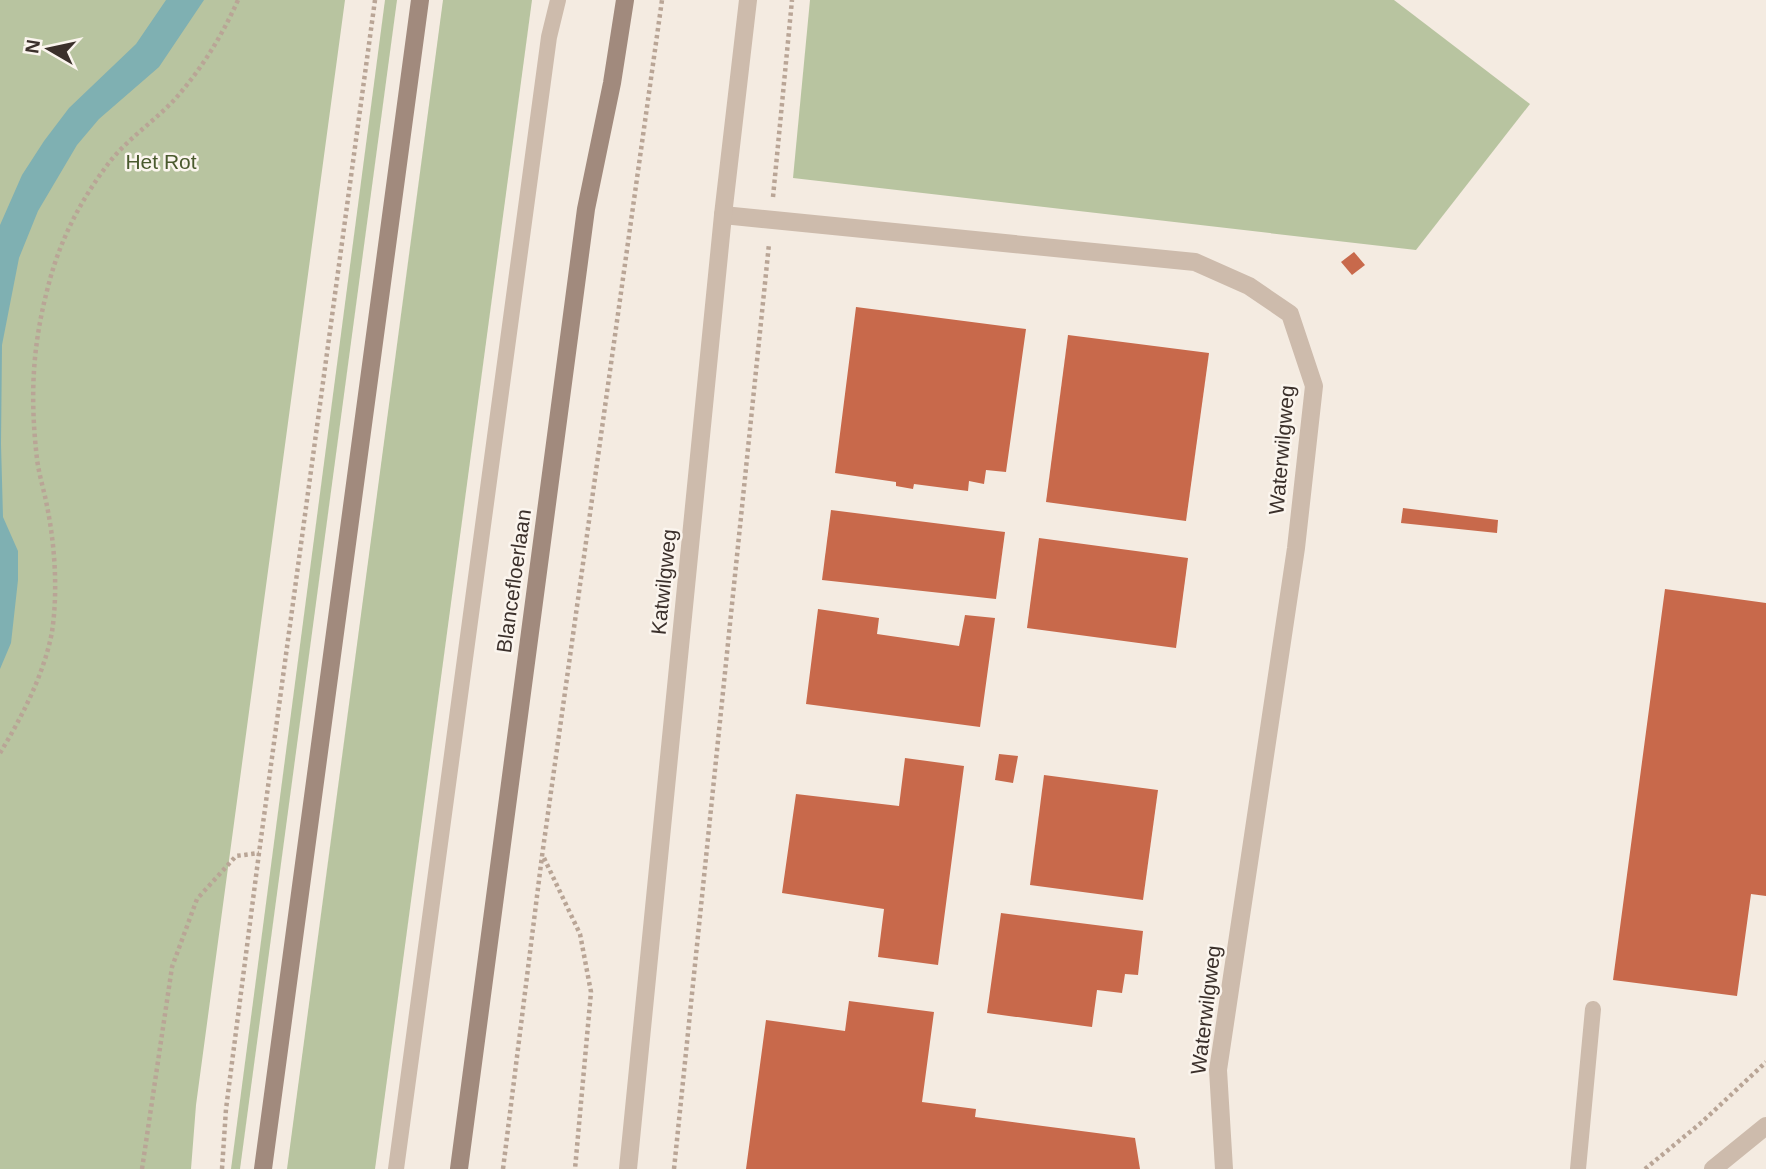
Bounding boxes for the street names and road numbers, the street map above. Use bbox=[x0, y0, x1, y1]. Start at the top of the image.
street label: Waterwilgweg bbox=[1264, 384, 1299, 516]
street label: Blancefloerlaan bbox=[492, 508, 535, 654]
street label: Katwilgweg bbox=[647, 528, 680, 636]
street label: Waterwilgweg bbox=[1186, 944, 1225, 1076]

